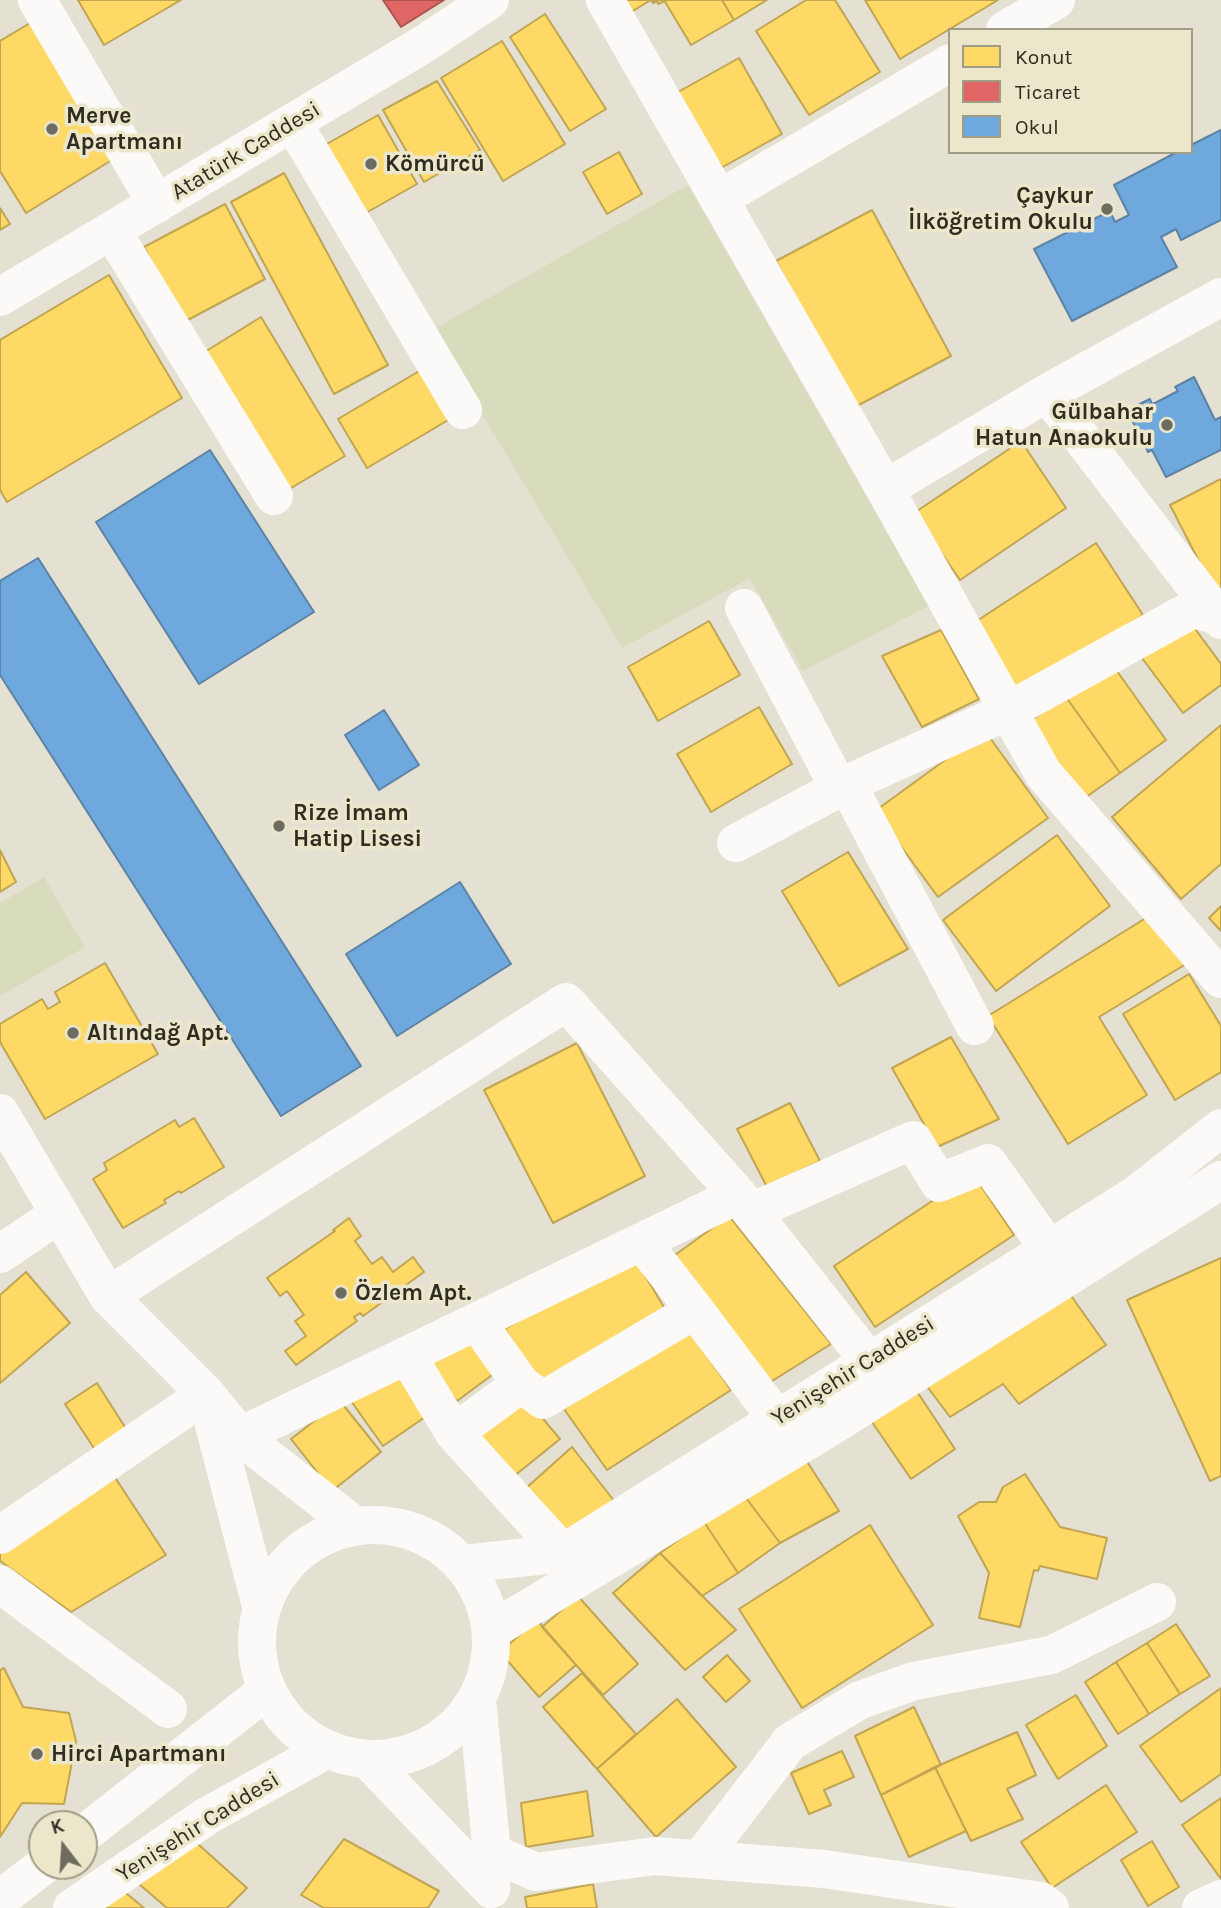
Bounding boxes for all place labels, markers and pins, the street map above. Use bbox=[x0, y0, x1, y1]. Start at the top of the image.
place label: Merve Apartmanı bbox=[66, 102, 183, 156]
marker: Merve Apartmanı bbox=[44, 121, 60, 137]
place label: Kömürcü bbox=[385, 150, 485, 178]
marker: Kömürcü bbox=[363, 156, 379, 172]
place label: Çaykur İlköğretim Okulu bbox=[908, 182, 1093, 236]
marker: Çaykur İlköğretim Okulu bbox=[1099, 201, 1115, 217]
place label: Gülbahar Hatun Anaokulu bbox=[975, 398, 1153, 452]
marker: Gülbahar Hatun Anaokulu bbox=[1159, 417, 1175, 433]
place label: Rize İmam Hatip Lisesi bbox=[293, 799, 422, 853]
marker: Rize İmam Hatip Lisesi bbox=[271, 818, 287, 834]
place label: Altındağ Apt. bbox=[87, 1019, 229, 1047]
marker: Altındağ Apt. bbox=[65, 1025, 81, 1041]
place label: Özlem Apt. bbox=[355, 1279, 471, 1307]
marker: Özlem Apt. bbox=[333, 1285, 349, 1301]
place label: Hirci Apartmanı bbox=[51, 1740, 226, 1768]
marker: Hirci Apartmanı bbox=[29, 1746, 45, 1762]

